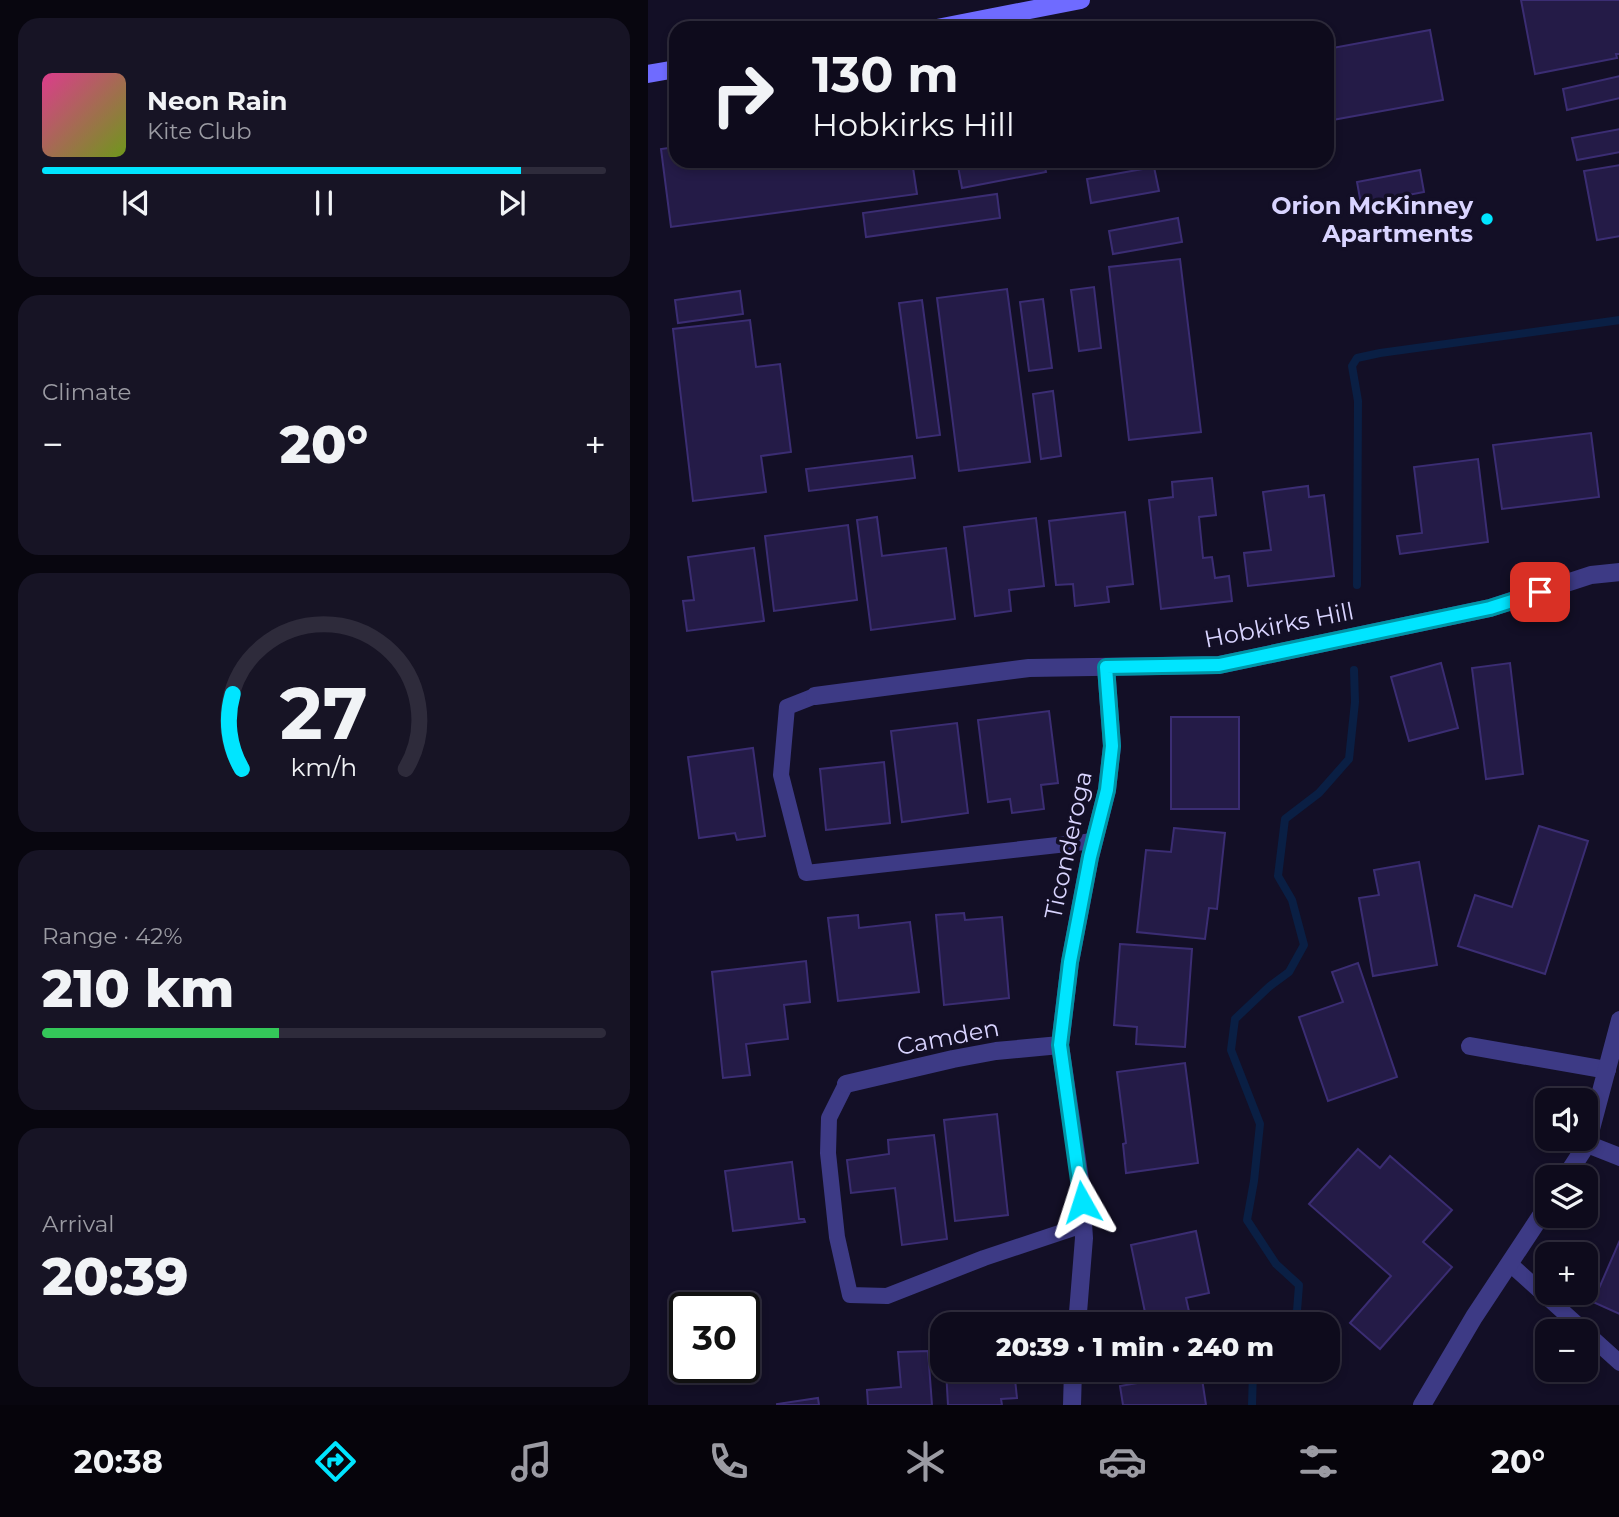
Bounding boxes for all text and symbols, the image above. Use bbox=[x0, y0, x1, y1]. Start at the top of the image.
text: 130 m bbox=[812, 45, 959, 104]
icon: right bbox=[697, 49, 788, 140]
text: Neon Rain bbox=[147, 85, 288, 117]
text: Hobkirks Hill bbox=[812, 105, 1015, 144]
text: Kite Club bbox=[147, 117, 252, 145]
icon: previous bbox=[117, 184, 155, 222]
icon: pause bbox=[305, 184, 343, 222]
icon: next bbox=[493, 184, 531, 222]
place label: Orion McKinney Apartments bbox=[1271, 191, 1474, 248]
marker: Orion McKinney Apartments bbox=[1479, 211, 1495, 227]
text: Climate bbox=[42, 378, 131, 406]
text: 20° bbox=[280, 413, 368, 476]
text: − bbox=[42, 421, 64, 468]
text: + bbox=[584, 421, 606, 468]
pin bbox=[1510, 562, 1570, 622]
icon: arrive bbox=[1521, 573, 1559, 611]
street label: Hobkirks Hill bbox=[1202, 596, 1356, 654]
text: 27 bbox=[280, 669, 368, 757]
text: km/h bbox=[291, 751, 357, 781]
street label: Ticonderoga bbox=[1038, 768, 1098, 922]
text: Range · 42% bbox=[42, 922, 183, 950]
text: 210 km bbox=[42, 957, 234, 1020]
street label: Camden bbox=[894, 1013, 1002, 1061]
map controls bbox=[1535, 1088, 1598, 1382]
button: sound bbox=[1535, 1088, 1598, 1151]
position arrow bbox=[1045, 1165, 1119, 1239]
button: layers bbox=[1535, 1165, 1598, 1228]
text: Arrival bbox=[42, 1210, 115, 1238]
button: + bbox=[1535, 1242, 1598, 1305]
text: 20:39 bbox=[42, 1245, 189, 1308]
speed limit sign: 30 bbox=[669, 1292, 760, 1383]
button: − bbox=[1535, 1319, 1598, 1382]
text: 20:39 · 1 min · 240 m bbox=[996, 1331, 1274, 1363]
icon: directions bbox=[311, 1437, 360, 1486]
icon: music bbox=[507, 1437, 556, 1486]
icon: phone bbox=[704, 1437, 753, 1486]
icon: climate bbox=[901, 1437, 950, 1486]
icon: car bbox=[1098, 1437, 1147, 1486]
icon: filters bbox=[1294, 1437, 1343, 1486]
text: 20:38 bbox=[74, 1442, 163, 1481]
text: 20° bbox=[1491, 1442, 1545, 1481]

